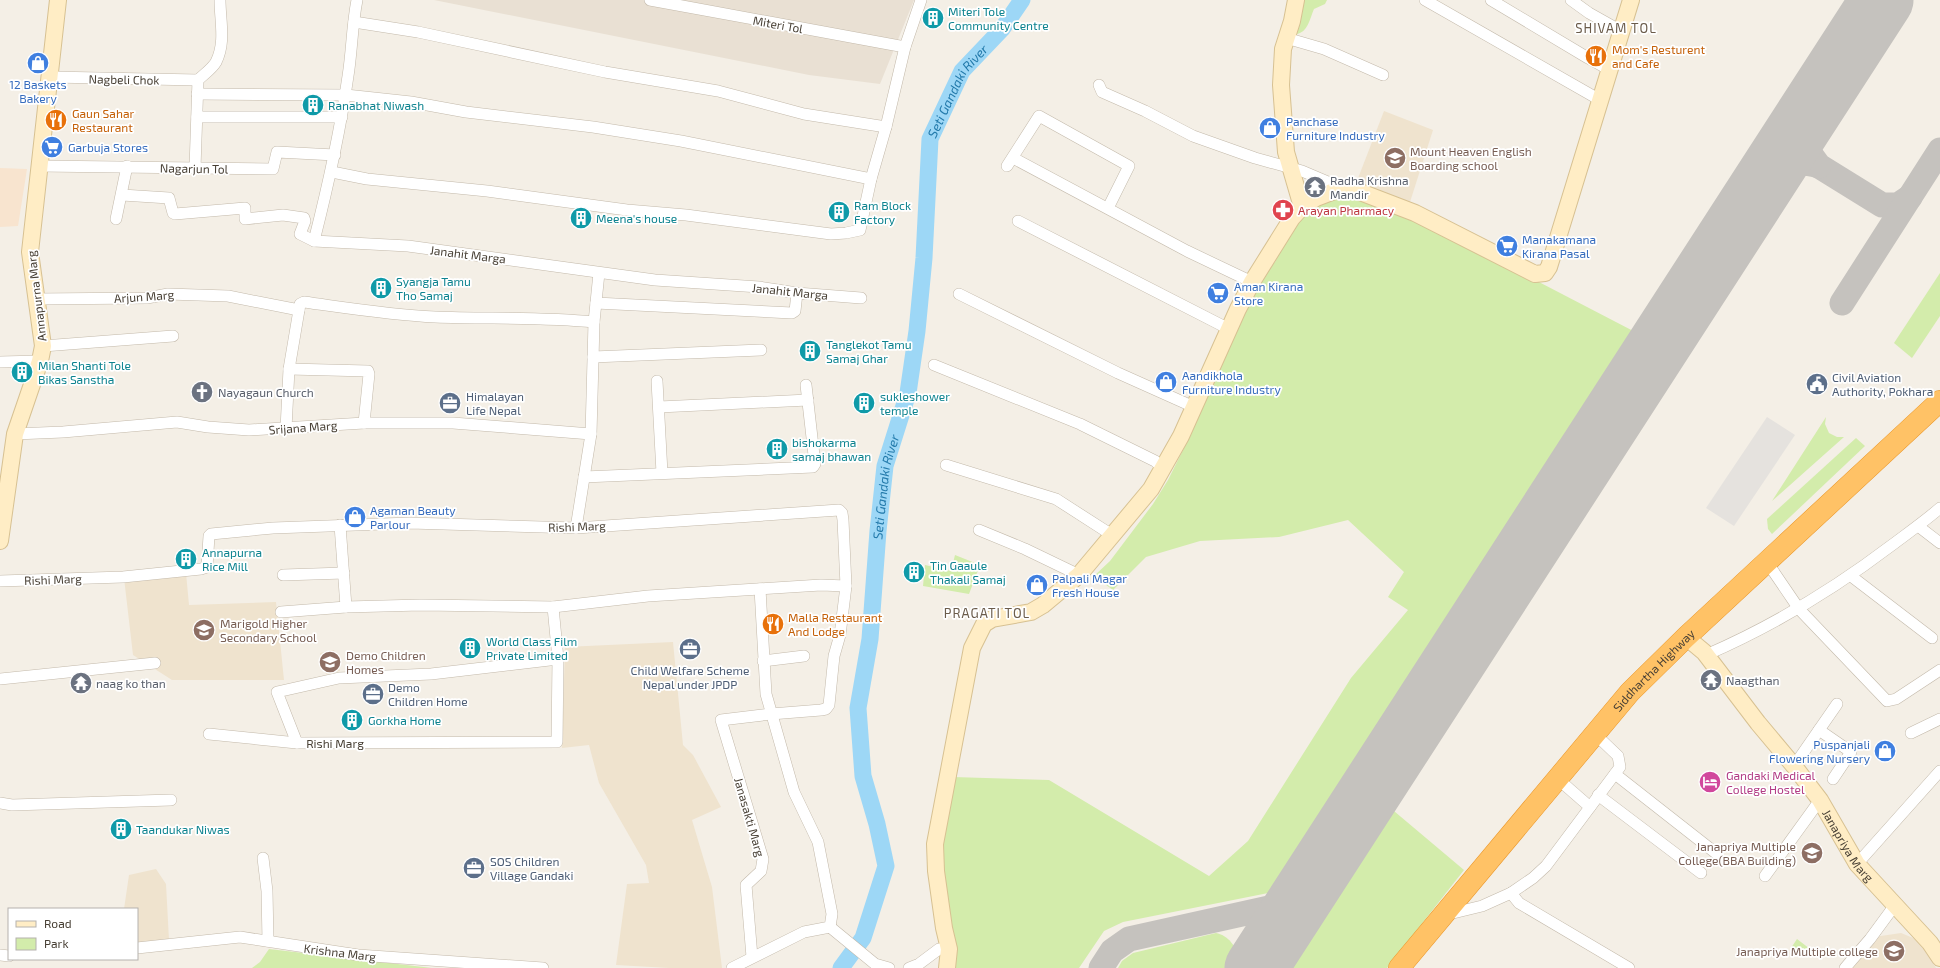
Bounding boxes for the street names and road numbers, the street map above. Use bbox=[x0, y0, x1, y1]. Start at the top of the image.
street label: Miteri Tol bbox=[752, 13, 805, 35]
street label: Nagbeli Chok bbox=[88, 71, 160, 87]
street label: Nagarjun Tol bbox=[160, 160, 229, 177]
street label: Janahit Marga bbox=[429, 242, 507, 266]
street label: Annapurna Marg bbox=[23, 249, 49, 342]
street label: Janahit Marga bbox=[751, 280, 829, 302]
street label: Arjun Marg bbox=[113, 287, 175, 306]
street label: Srijana Marg bbox=[268, 418, 338, 437]
street label: Rishi Marg bbox=[548, 518, 606, 534]
street label: Rishi Marg bbox=[24, 571, 82, 587]
street label: Siddhartha Highway bbox=[1610, 626, 1698, 714]
street label: Rishi Marg bbox=[306, 736, 364, 750]
street label: Janasakti Marg bbox=[732, 776, 768, 859]
street label: Janapriya Marg bbox=[1820, 807, 1877, 885]
street label: Krishna Marg bbox=[303, 941, 377, 963]

